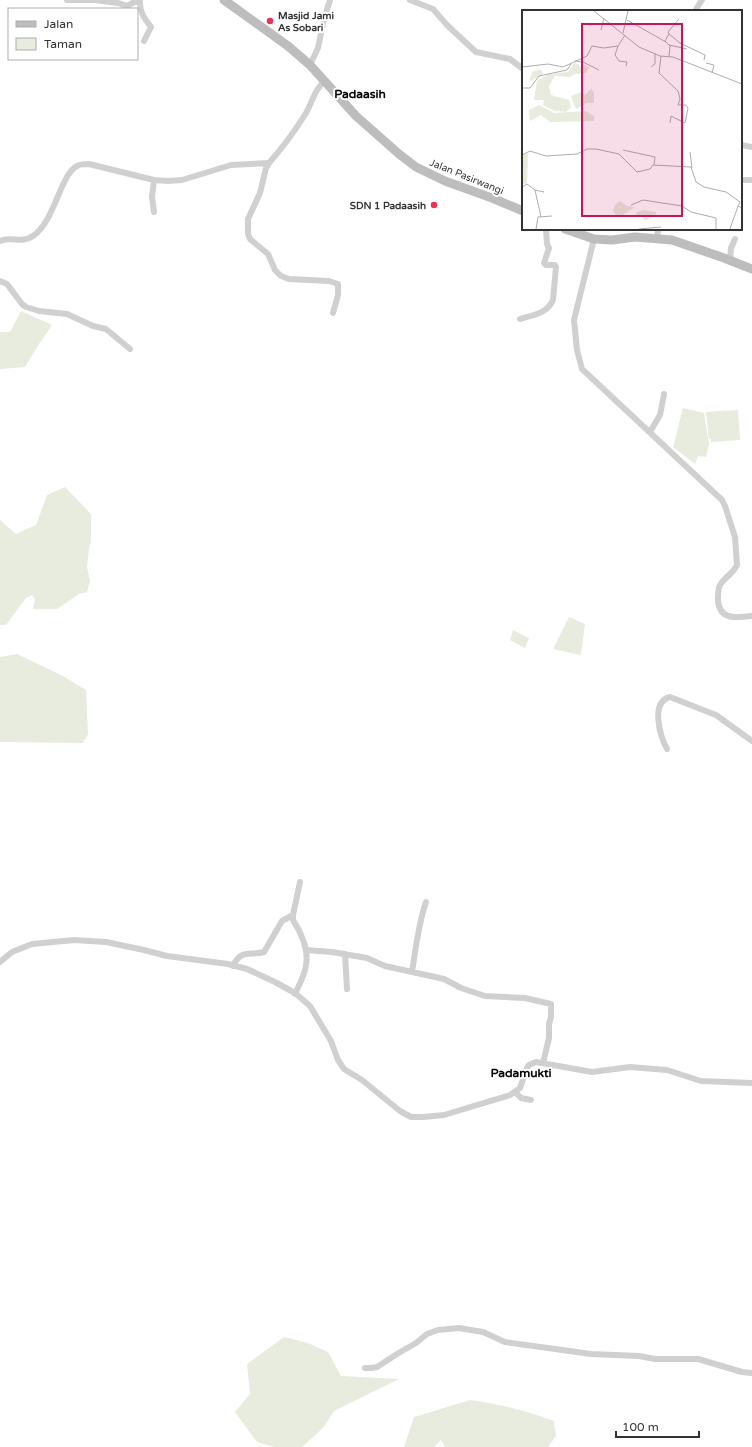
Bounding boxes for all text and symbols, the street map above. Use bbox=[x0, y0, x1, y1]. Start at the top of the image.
legend bbox=[8, 8, 138, 60]
place label: Masjid Jami As Sobari bbox=[278, 10, 334, 34]
inset map bbox=[522, 10, 742, 230]
marker: Masjid Jami As Sobari bbox=[265, 16, 275, 26]
text: Jalan bbox=[44, 17, 73, 31]
text: Taman bbox=[44, 37, 82, 51]
district label: Padaasih bbox=[334, 87, 386, 101]
street label: Jalan Pasirwangi bbox=[428, 157, 505, 197]
place label: SDN 1 Padaasih bbox=[350, 200, 426, 212]
marker: SDN 1 Padaasih bbox=[429, 200, 439, 210]
district label: Padamukti bbox=[490, 1066, 552, 1080]
scale bar bbox=[616, 1413, 699, 1439]
text: 100 m bbox=[622, 1420, 659, 1434]

